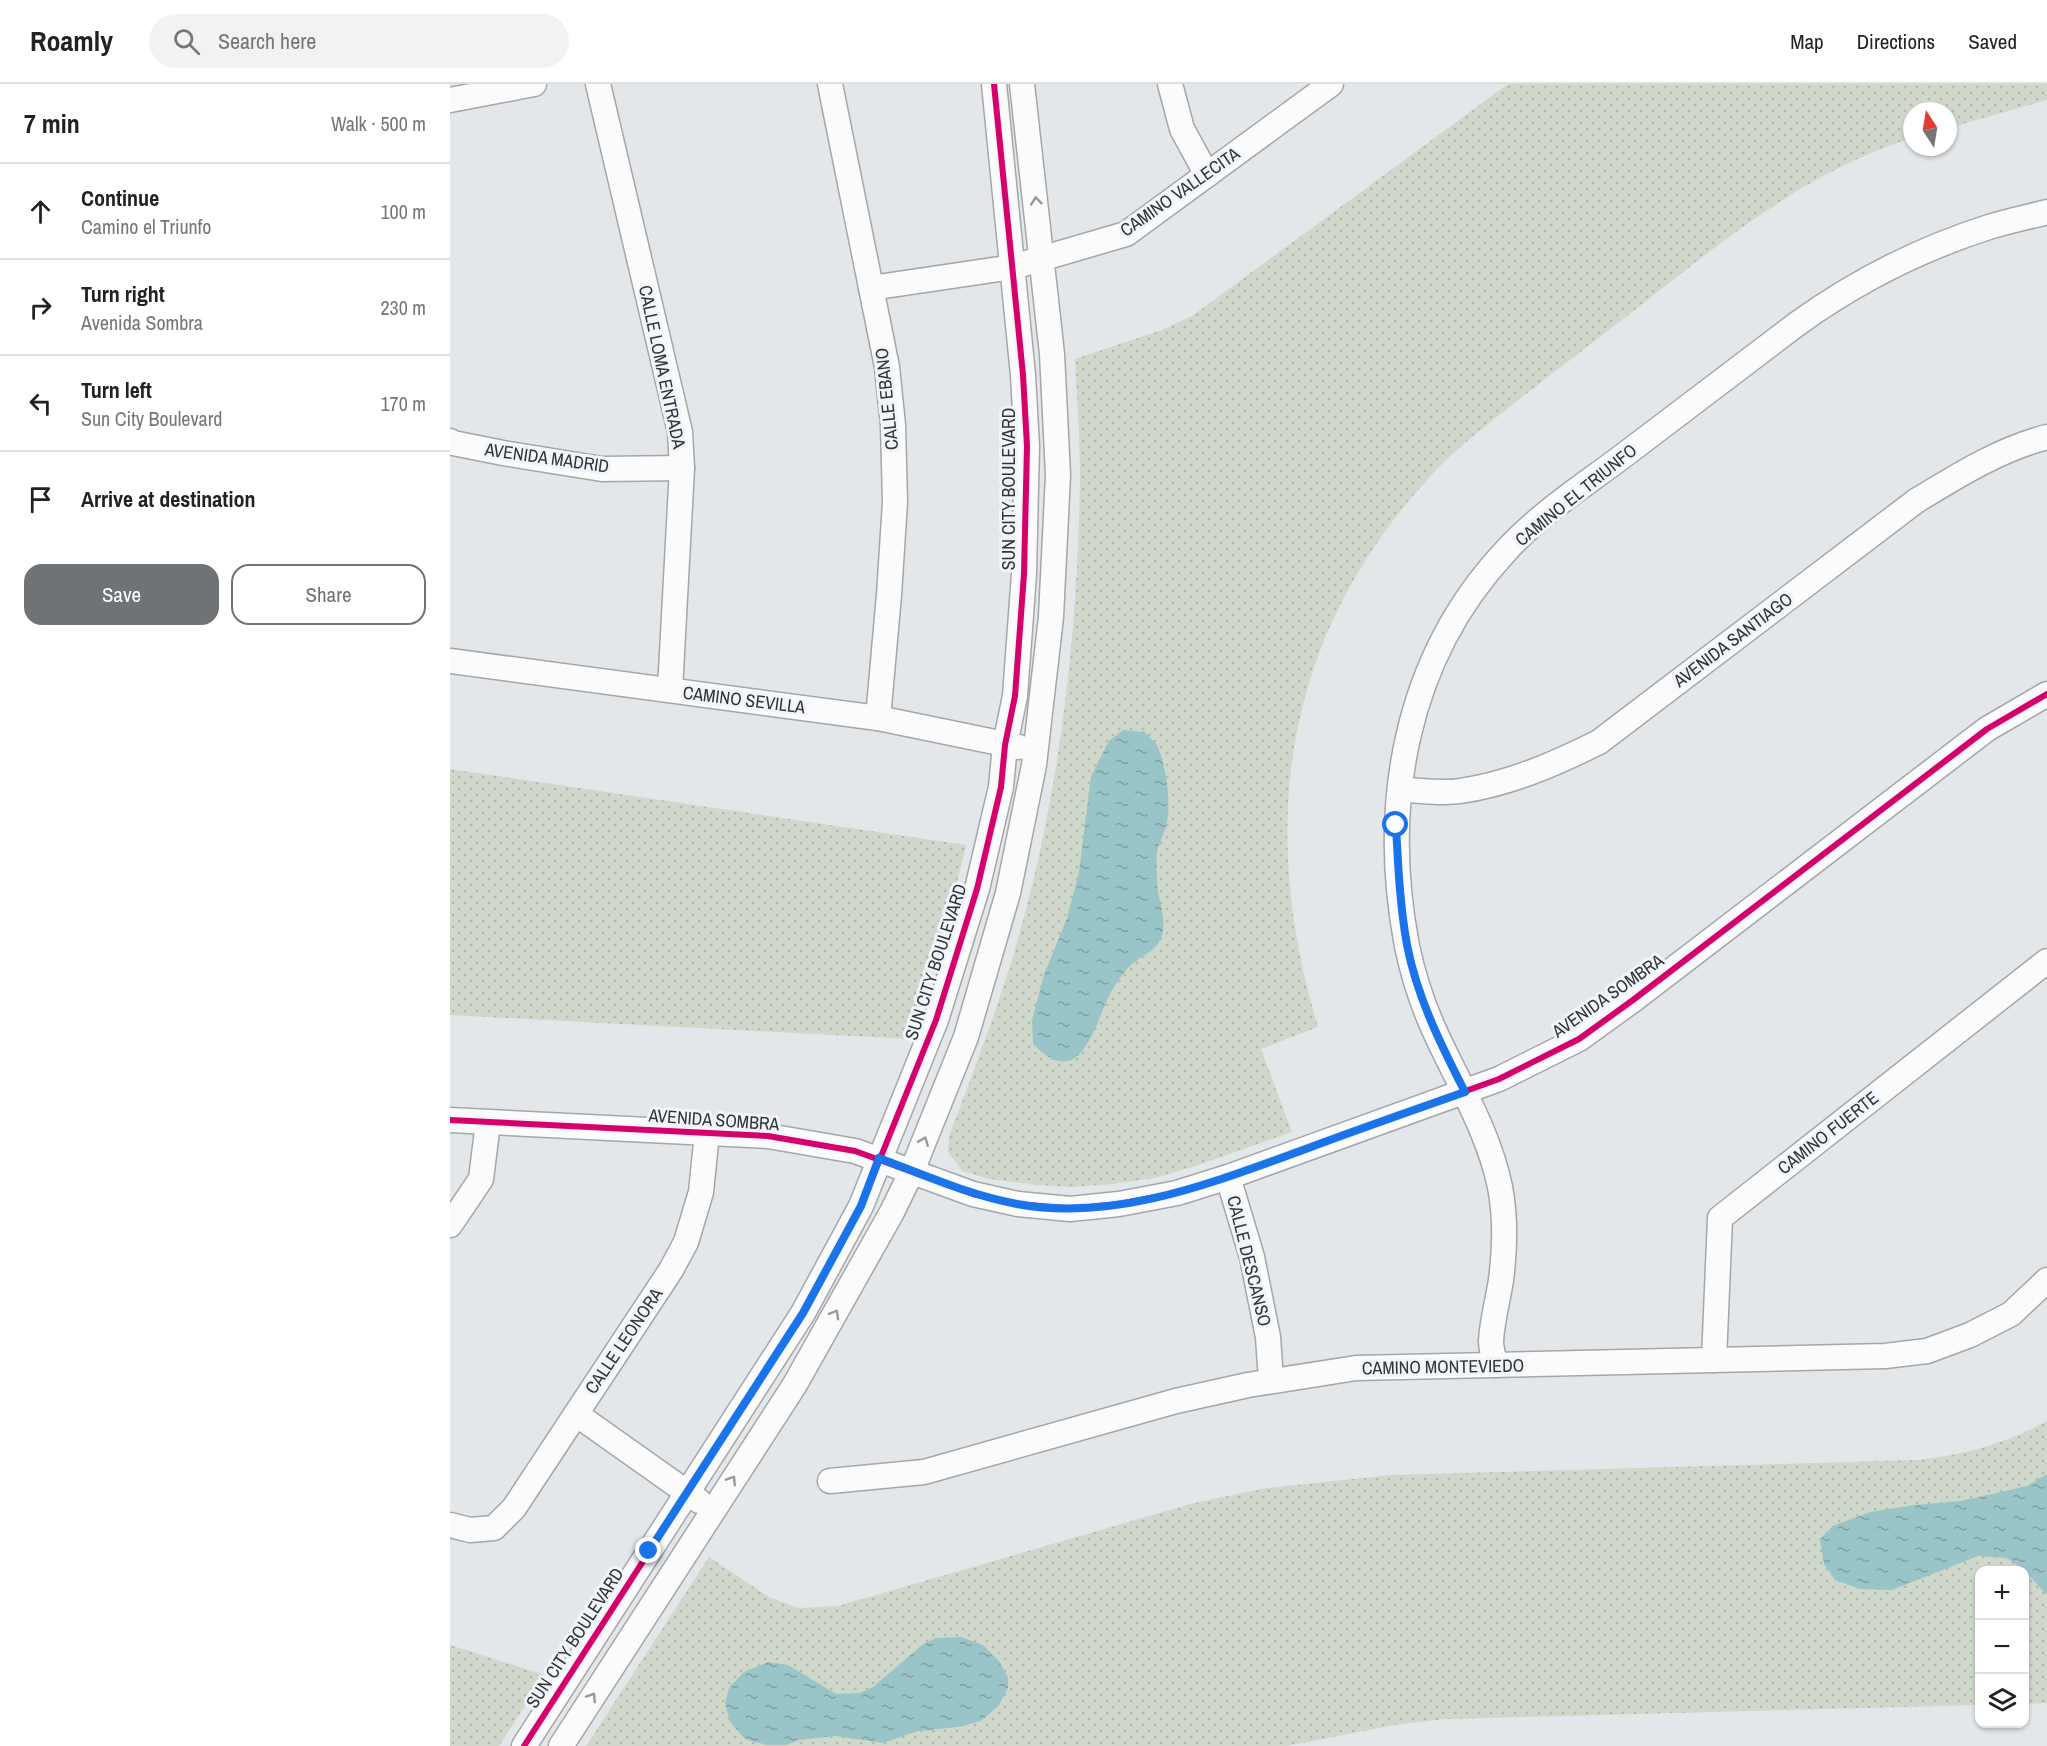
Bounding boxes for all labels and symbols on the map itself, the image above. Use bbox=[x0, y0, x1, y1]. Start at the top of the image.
north arrow bbox=[1903, 102, 1957, 156]
street label: CAMINO VALLECITA bbox=[1115, 141, 1245, 242]
one-way arrow bbox=[1030, 197, 1042, 206]
street label: CALLE LOMA ENTRADA bbox=[633, 283, 692, 451]
street label: CALLE EBANO bbox=[869, 347, 904, 451]
street label: SUN CITY BOULEVARD bbox=[996, 408, 1021, 570]
street label: AVENIDA MADRID bbox=[482, 436, 611, 479]
street label: CAMINO EL TRIUNFO bbox=[1509, 438, 1642, 552]
street label: AVENIDA SANTIAGO bbox=[1667, 586, 1797, 693]
street label: CAMINO SEVILLA bbox=[681, 680, 807, 719]
route start bbox=[1382, 811, 1408, 837]
street label: SUN CITY BOULEVARD bbox=[898, 881, 973, 1043]
street label: AVENIDA SOMBRA bbox=[1546, 948, 1669, 1044]
street label: CAMINO FUERTE bbox=[1772, 1085, 1883, 1180]
street label: AVENIDA SOMBRA bbox=[647, 1102, 780, 1137]
one-way arrow bbox=[916, 1136, 929, 1147]
street label: CALLE DESCANSO bbox=[1221, 1193, 1278, 1329]
street label: CALLE LEONORA bbox=[579, 1283, 668, 1399]
one-way arrow bbox=[828, 1310, 839, 1321]
street label: CAMINO MONTEVIEDO bbox=[1362, 1353, 1524, 1380]
one-way arrow bbox=[725, 1476, 737, 1486]
route end bbox=[635, 1537, 661, 1563]
street label: SUN CITY BOULEVARD bbox=[520, 1563, 629, 1713]
one-way arrow bbox=[585, 1693, 597, 1703]

